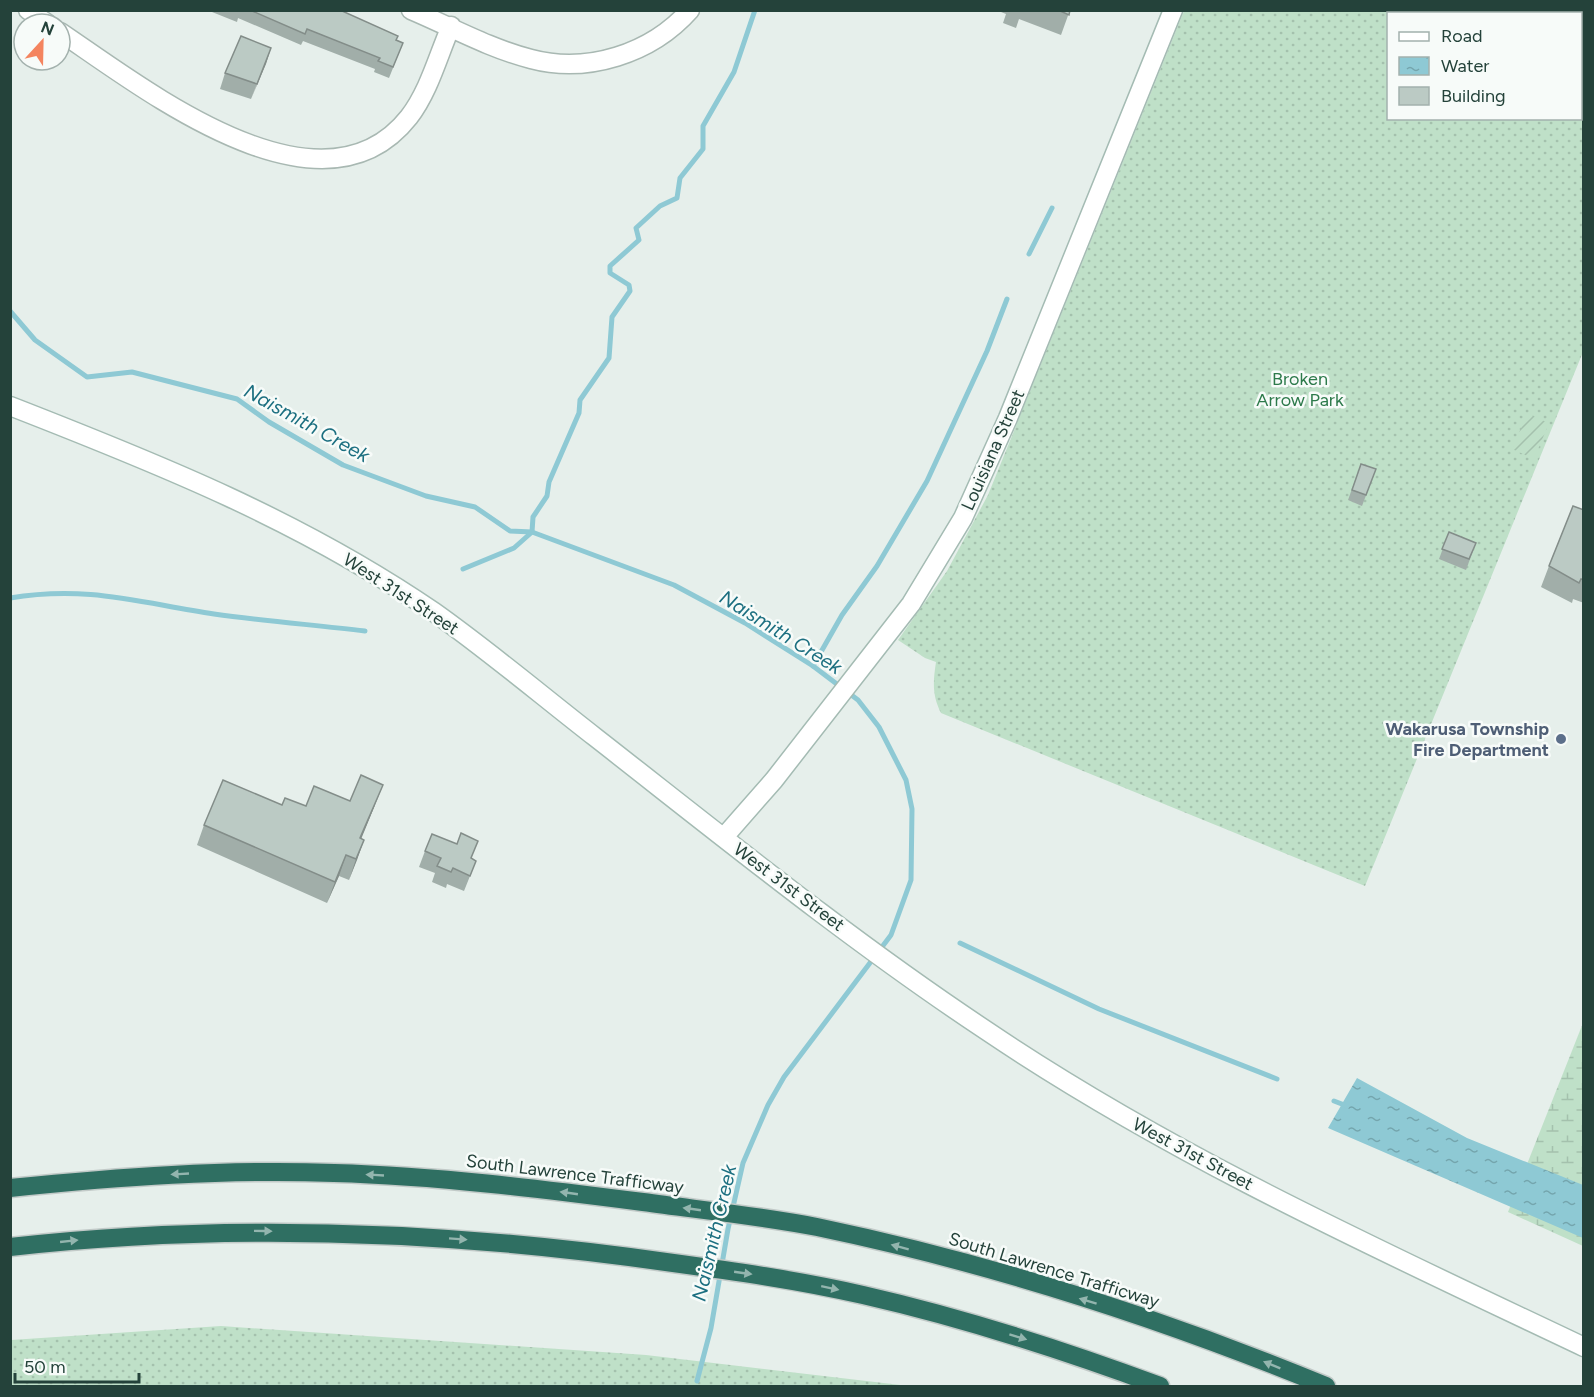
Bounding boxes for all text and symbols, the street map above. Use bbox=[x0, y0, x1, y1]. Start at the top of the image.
north arrow bbox=[12, 12, 72, 72]
legend bbox=[1387, 12, 1582, 120]
text: N bbox=[38, 17, 57, 40]
text: Road bbox=[1441, 25, 1482, 47]
text: Water bbox=[1441, 55, 1489, 77]
text: Building bbox=[1441, 85, 1506, 107]
park label: Broken Arrow Park bbox=[1256, 368, 1344, 411]
water label: Naismith Creek bbox=[240, 379, 375, 468]
street label: Louisiana Street bbox=[957, 386, 1030, 514]
street label: West 31st Street bbox=[339, 548, 463, 640]
water label: Naismith Creek bbox=[715, 585, 848, 680]
place label: Wakarusa Township Fire Department bbox=[1385, 718, 1549, 761]
marker: Wakarusa Township Fire Department bbox=[1554, 732, 1568, 746]
street label: West 31st Street bbox=[729, 838, 849, 936]
street label: West 31st Street bbox=[1129, 1113, 1257, 1195]
street label: South Lawrence Trafficway bbox=[465, 1150, 686, 1198]
water label: Naismith Creek bbox=[687, 1161, 742, 1304]
one-way arrow bbox=[171, 1170, 190, 1179]
one-way arrow bbox=[365, 1170, 384, 1179]
one-way arrow bbox=[559, 1188, 578, 1197]
one-way arrow bbox=[682, 1204, 701, 1214]
one-way arrow bbox=[254, 1226, 273, 1236]
street label: South Lawrence Trafficway bbox=[946, 1227, 1162, 1313]
one-way arrow bbox=[449, 1235, 468, 1244]
one-way arrow bbox=[59, 1236, 78, 1246]
one-way arrow bbox=[891, 1242, 909, 1252]
one-way arrow bbox=[734, 1268, 753, 1277]
one-way arrow bbox=[820, 1284, 839, 1293]
one-way arrow bbox=[1078, 1296, 1096, 1305]
one-way arrow bbox=[1009, 1333, 1027, 1343]
scale bar bbox=[15, 1346, 140, 1384]
text: 50 m bbox=[24, 1356, 66, 1378]
one-way arrow bbox=[1262, 1360, 1280, 1370]

